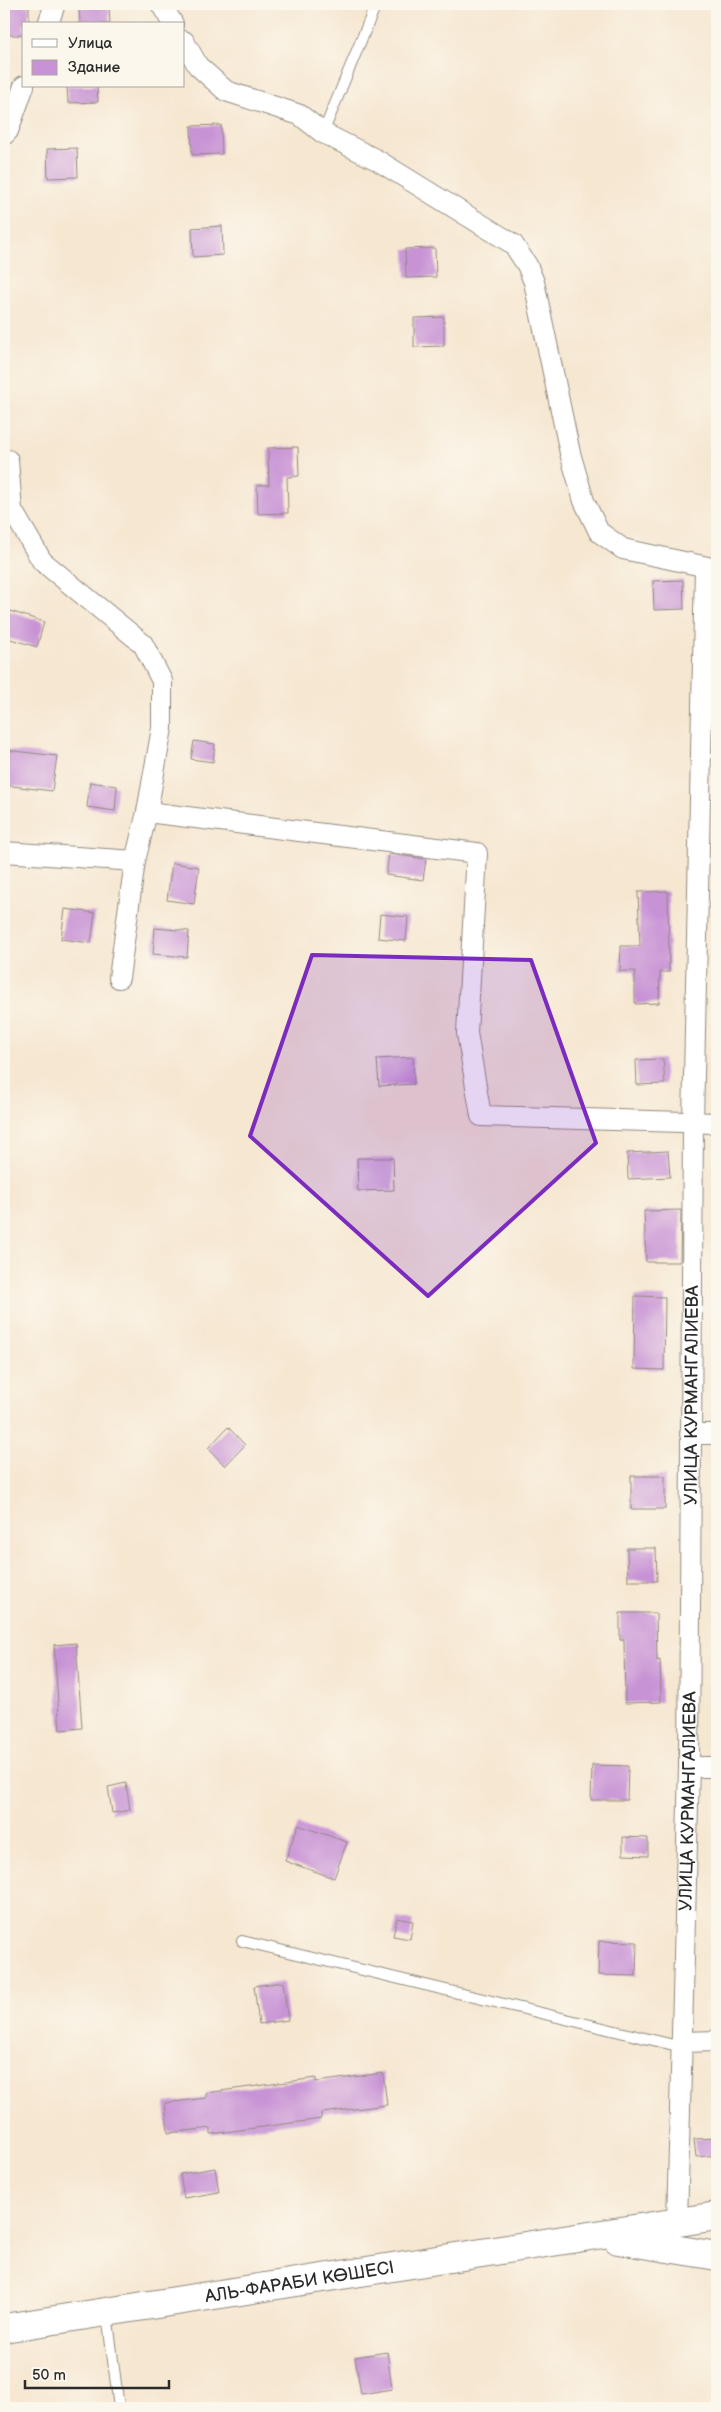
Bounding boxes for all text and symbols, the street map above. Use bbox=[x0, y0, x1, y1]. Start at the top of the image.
legend bbox=[22, 22, 185, 88]
text: Улица bbox=[68, 34, 113, 53]
text: Здание bbox=[68, 58, 120, 77]
street label: УЛИЦА КУРМАНГАЛИЕВА bbox=[681, 1285, 703, 1505]
street label: УЛИЦА КУРМАНГАЛИЕВА bbox=[675, 1691, 700, 1911]
street label: АЛЬ-ФАРАБИ КӨШЕСІ bbox=[202, 2257, 396, 2307]
scale bar bbox=[25, 2357, 169, 2389]
text: 50 m bbox=[32, 2366, 66, 2385]

